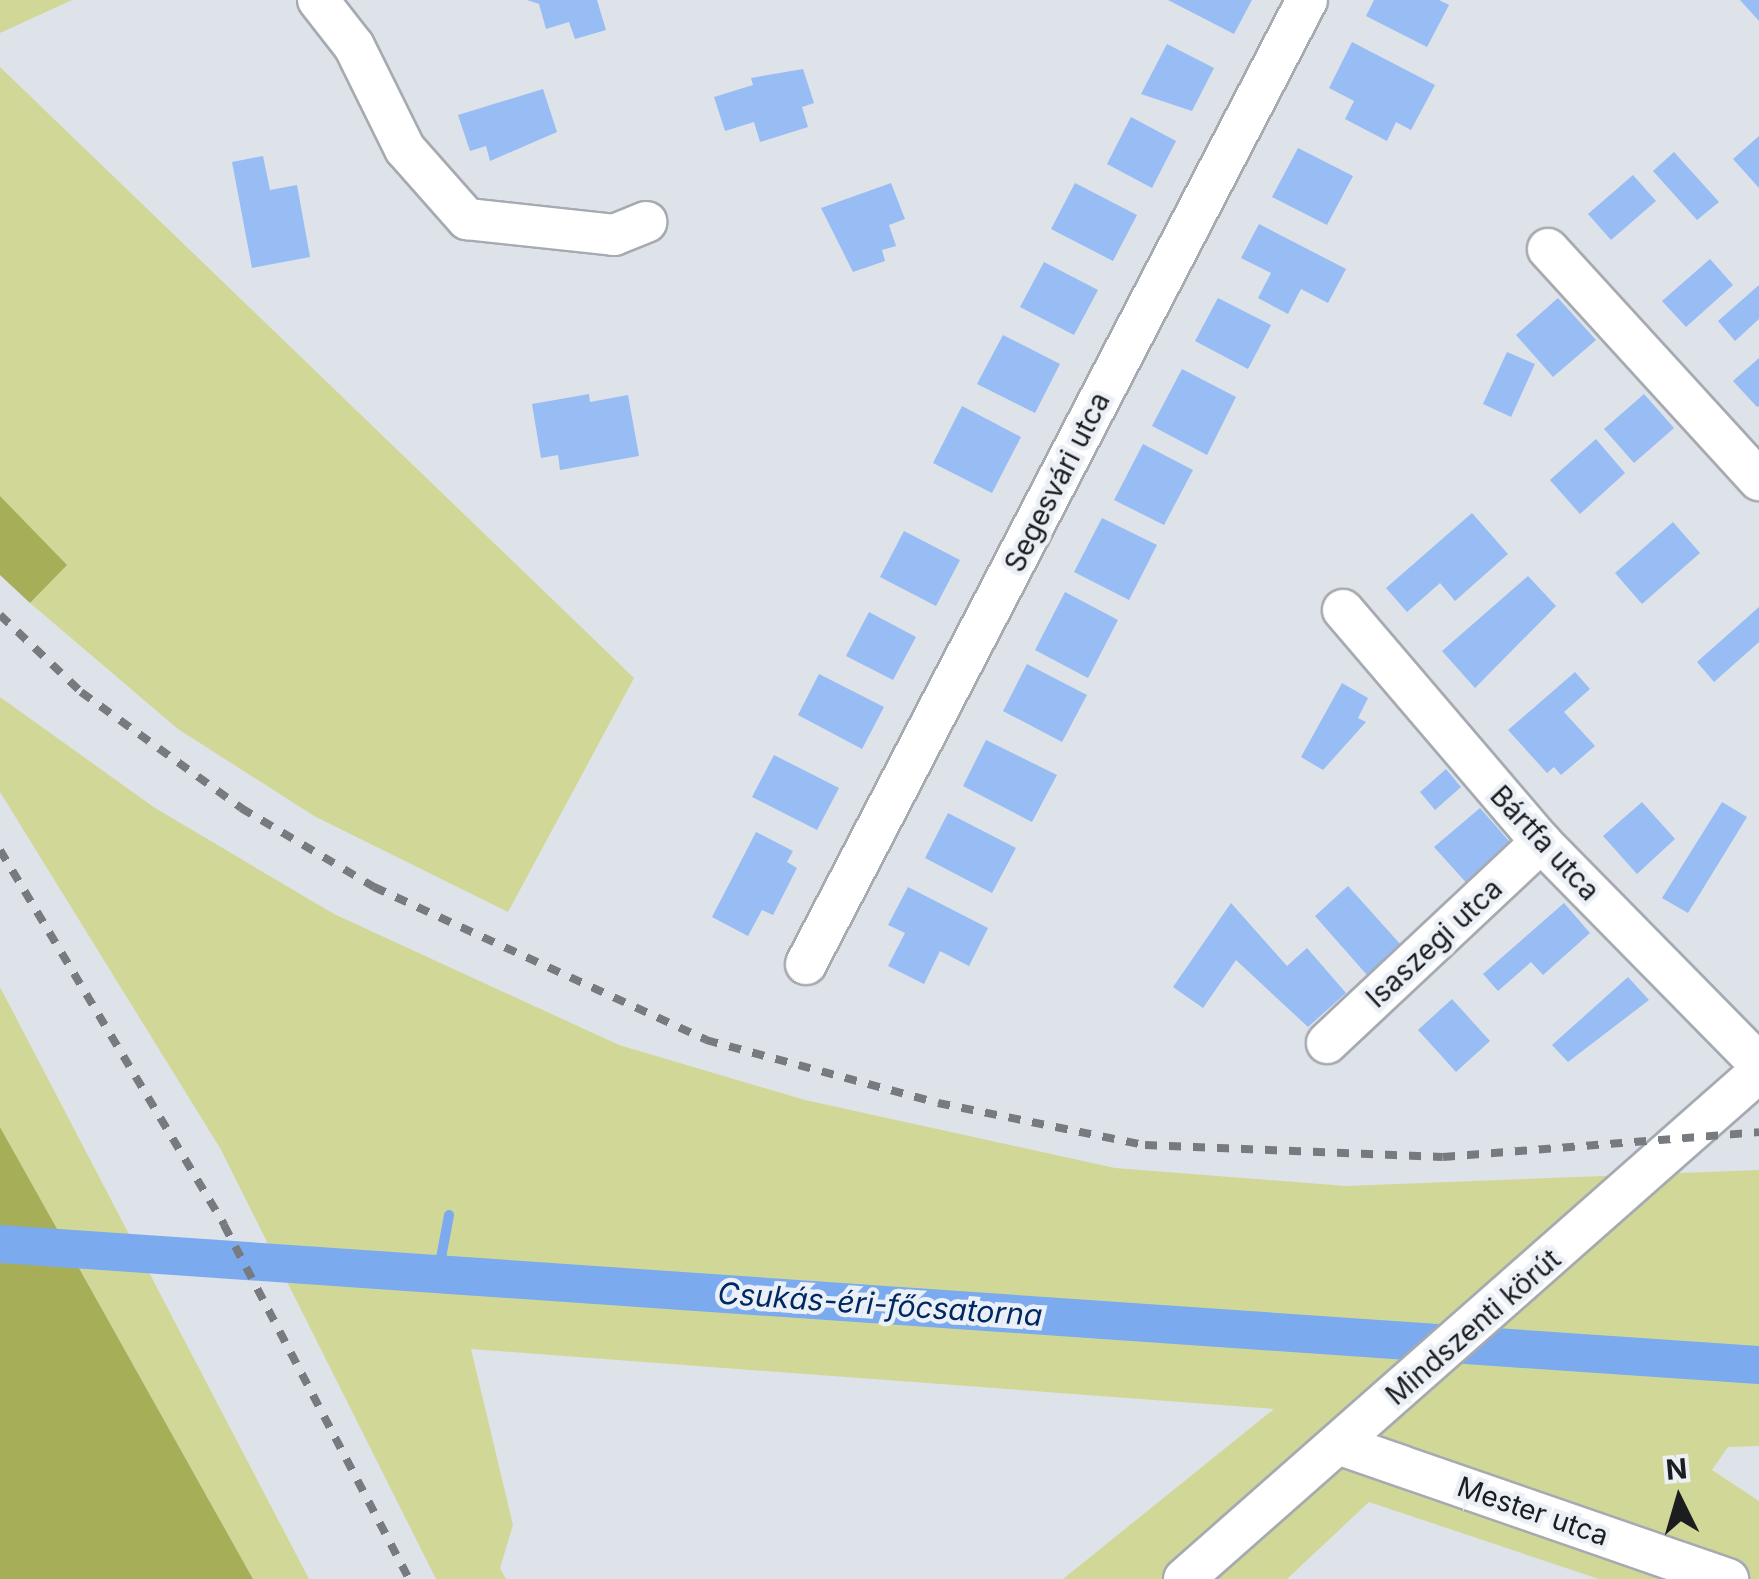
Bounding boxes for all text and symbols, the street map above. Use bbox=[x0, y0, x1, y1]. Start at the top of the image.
street label: Segesvári utca bbox=[997, 387, 1117, 577]
street label: Bártfa utca bbox=[1483, 779, 1607, 907]
street label: Isaszegi utca bbox=[1359, 872, 1509, 1014]
street label: Mindszenti körút bbox=[1379, 1242, 1567, 1412]
water label: Csukás-éri-főcsatorna bbox=[716, 1275, 1044, 1333]
north arrow bbox=[1629, 1449, 1729, 1549]
text: N bbox=[1664, 1451, 1688, 1487]
street label: Mester utca bbox=[1453, 1469, 1613, 1553]

